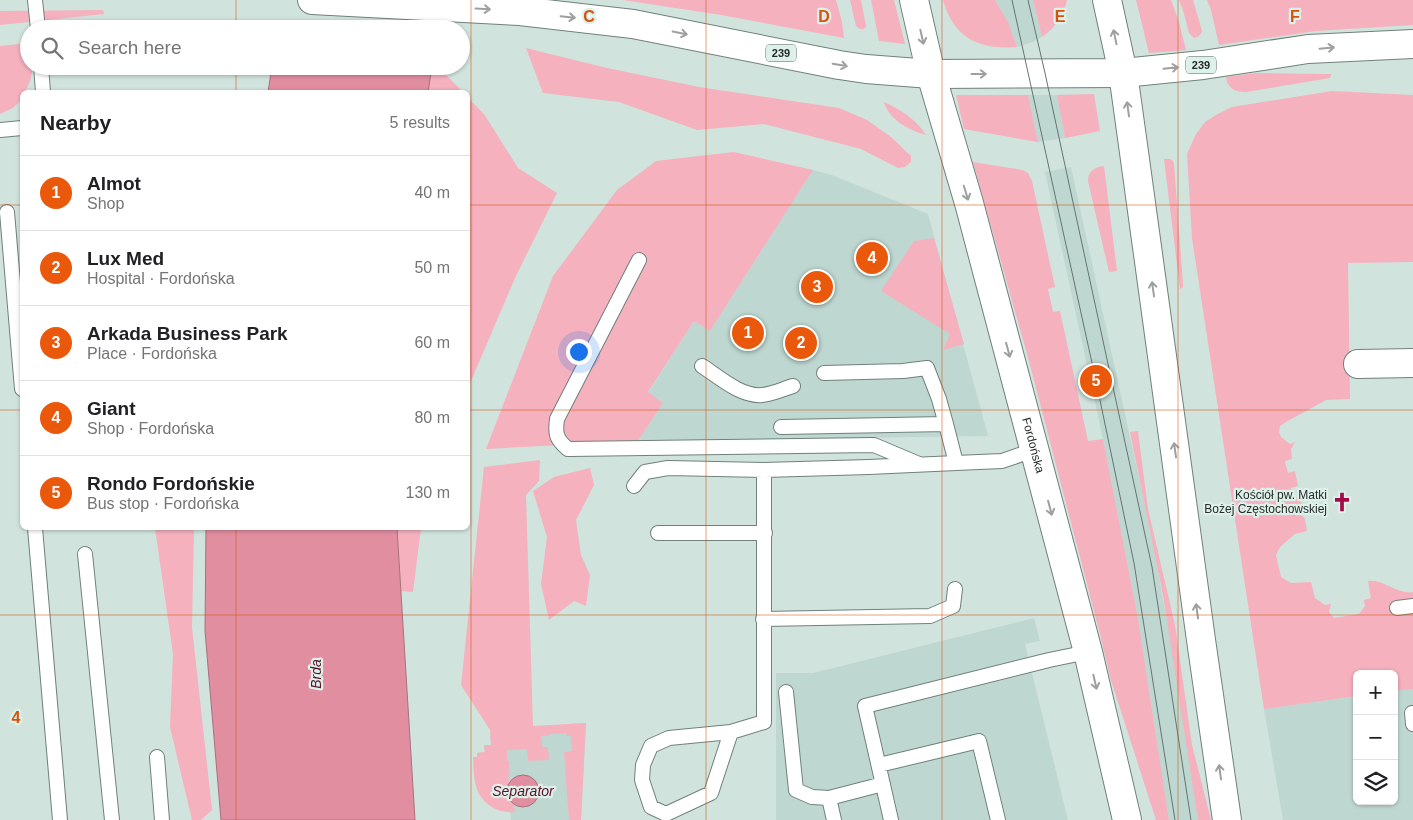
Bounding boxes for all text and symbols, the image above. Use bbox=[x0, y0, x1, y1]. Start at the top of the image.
one-way arrow bbox=[475, 5, 491, 14]
text: C bbox=[583, 8, 595, 25]
text: D bbox=[818, 8, 830, 25]
text: E bbox=[1055, 8, 1066, 25]
text: F bbox=[1290, 8, 1300, 25]
one-way arrow bbox=[560, 12, 576, 22]
search box bbox=[20, 20, 470, 75]
one-way arrow bbox=[918, 28, 927, 44]
one-way arrow bbox=[672, 29, 688, 39]
one-way arrow bbox=[1110, 29, 1119, 45]
icon: search bbox=[38, 34, 66, 62]
text: Search here bbox=[78, 37, 182, 58]
one-way arrow bbox=[1319, 43, 1335, 52]
road number: 239 bbox=[766, 44, 796, 62]
road number: 239 bbox=[1186, 56, 1216, 74]
one-way arrow bbox=[832, 60, 848, 70]
one-way arrow bbox=[1163, 63, 1179, 73]
one-way arrow bbox=[971, 69, 987, 79]
one-way arrow bbox=[1123, 101, 1133, 117]
text: Nearby bbox=[40, 111, 111, 134]
text: 5 results bbox=[390, 114, 450, 131]
text: Almot bbox=[87, 173, 141, 194]
text: 1 bbox=[52, 184, 60, 201]
text: 40 m bbox=[414, 184, 450, 201]
one-way arrow bbox=[962, 185, 972, 201]
text: Shop bbox=[87, 195, 124, 212]
pin: 4 bbox=[856, 239, 888, 277]
text: Lux Med bbox=[87, 248, 164, 269]
text: 2 bbox=[52, 259, 60, 276]
text: 50 m bbox=[414, 259, 450, 276]
pin: 3 bbox=[801, 268, 833, 306]
text: Hospital · Fordońska bbox=[87, 270, 235, 287]
one-way arrow bbox=[1148, 281, 1158, 297]
pin: 1 bbox=[732, 314, 764, 352]
text: Arkada Business Park bbox=[87, 323, 288, 344]
pin: 2 bbox=[785, 324, 817, 362]
text: 3 bbox=[52, 334, 60, 351]
text: 60 m bbox=[414, 334, 450, 351]
your location bbox=[566, 339, 592, 365]
one-way arrow bbox=[1004, 342, 1013, 358]
text: Place · Fordońska bbox=[87, 345, 217, 362]
pin: 5 bbox=[1080, 362, 1112, 400]
text: Giant bbox=[87, 398, 136, 419]
text: 4 bbox=[52, 409, 60, 426]
text: 80 m bbox=[414, 409, 450, 426]
street label: Fordońska bbox=[1019, 416, 1047, 475]
text: Shop · Fordońska bbox=[87, 420, 214, 437]
one-way arrow bbox=[1170, 442, 1180, 458]
text: Rondo Fordońskie bbox=[87, 473, 255, 494]
text: 5 bbox=[52, 484, 60, 501]
text: 130 m bbox=[406, 484, 450, 501]
place label: Kościół pw. Matki Bożej Częstochowskiej bbox=[1204, 488, 1327, 516]
church icon: Kościół pw. Matki Bożej Częstochowskiej bbox=[1331, 491, 1353, 513]
text: Bus stop · Fordońska bbox=[87, 495, 239, 512]
one-way arrow bbox=[1045, 499, 1055, 515]
one-way arrow bbox=[1192, 603, 1202, 619]
water label: Brda bbox=[308, 659, 324, 689]
map controls bbox=[1353, 670, 1398, 805]
button: + bbox=[1353, 670, 1398, 715]
one-way arrow bbox=[1091, 673, 1100, 689]
text: 4 bbox=[12, 709, 21, 726]
button: − bbox=[1353, 715, 1398, 760]
button: layers bbox=[1353, 760, 1398, 805]
one-way arrow bbox=[1215, 764, 1225, 780]
water label: Separator bbox=[492, 783, 555, 799]

